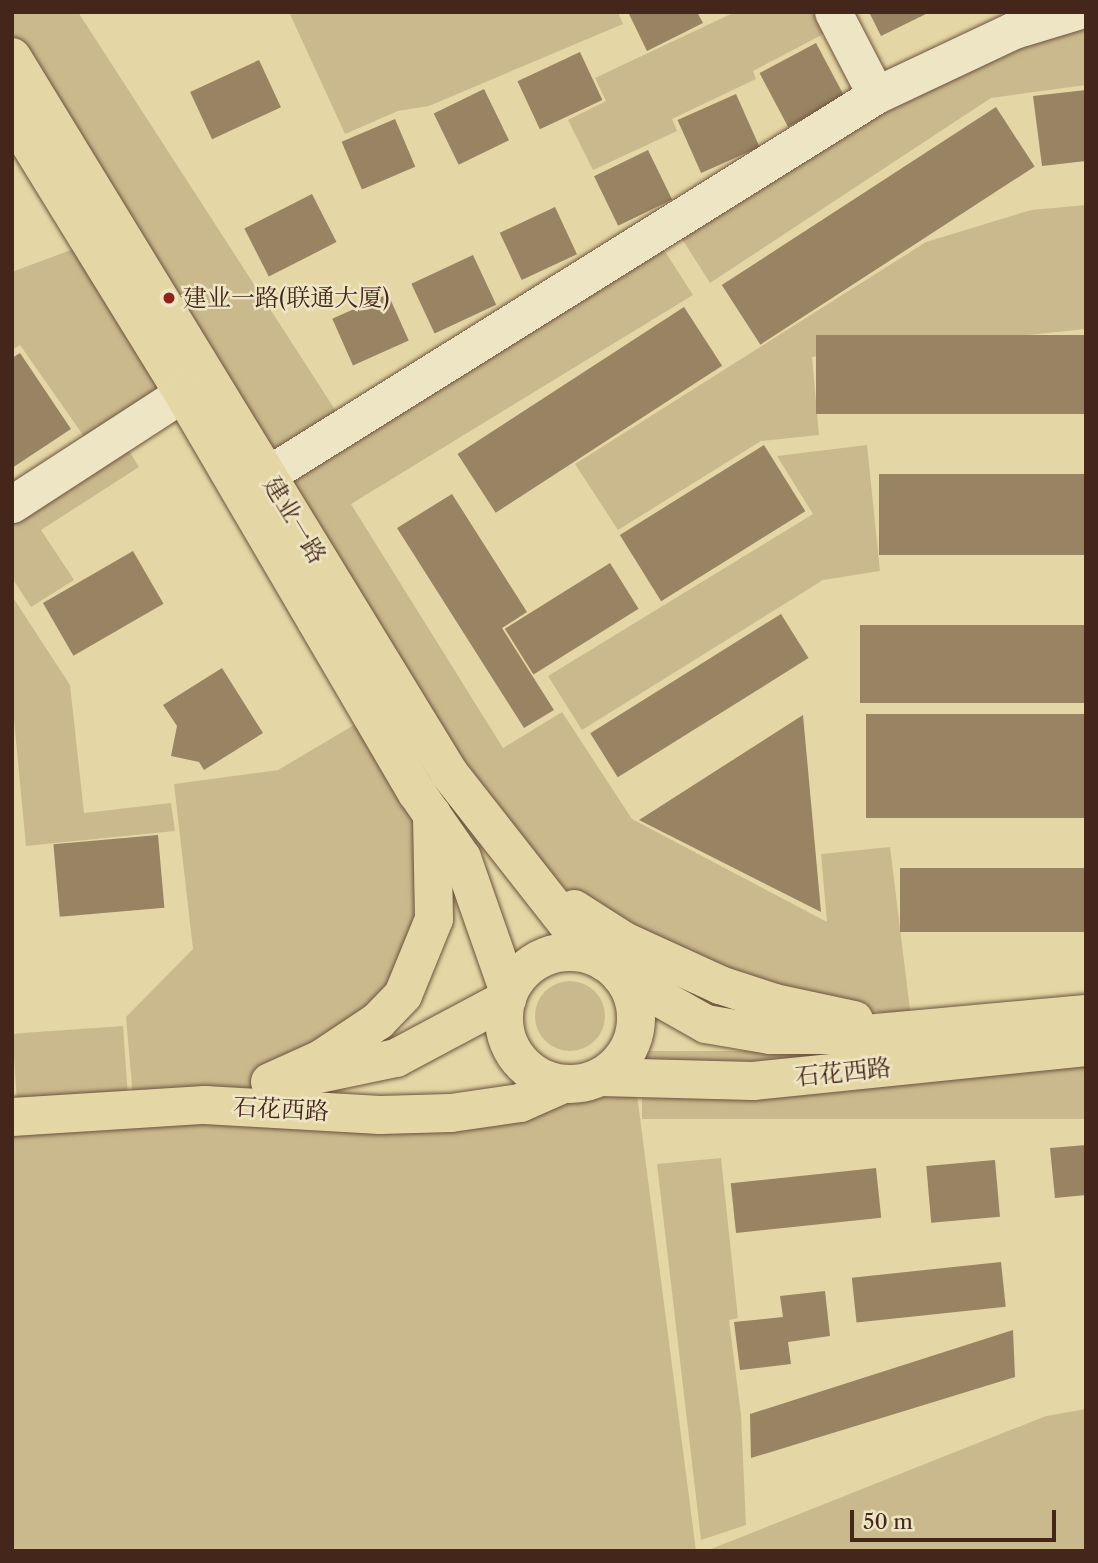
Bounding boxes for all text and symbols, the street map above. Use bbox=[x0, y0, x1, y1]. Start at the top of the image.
place label: 建业一路(联通大厦) bbox=[183, 284, 390, 312]
marker: 建业一路(联通大厦) bbox=[161, 290, 177, 306]
street label: 建业一路 bbox=[258, 471, 332, 569]
street label: 石花西路 bbox=[794, 1053, 892, 1091]
street label: 石花西路 bbox=[232, 1092, 330, 1126]
scale bar bbox=[853, 1496, 1060, 1540]
text: 50 m bbox=[863, 1509, 913, 1534]

